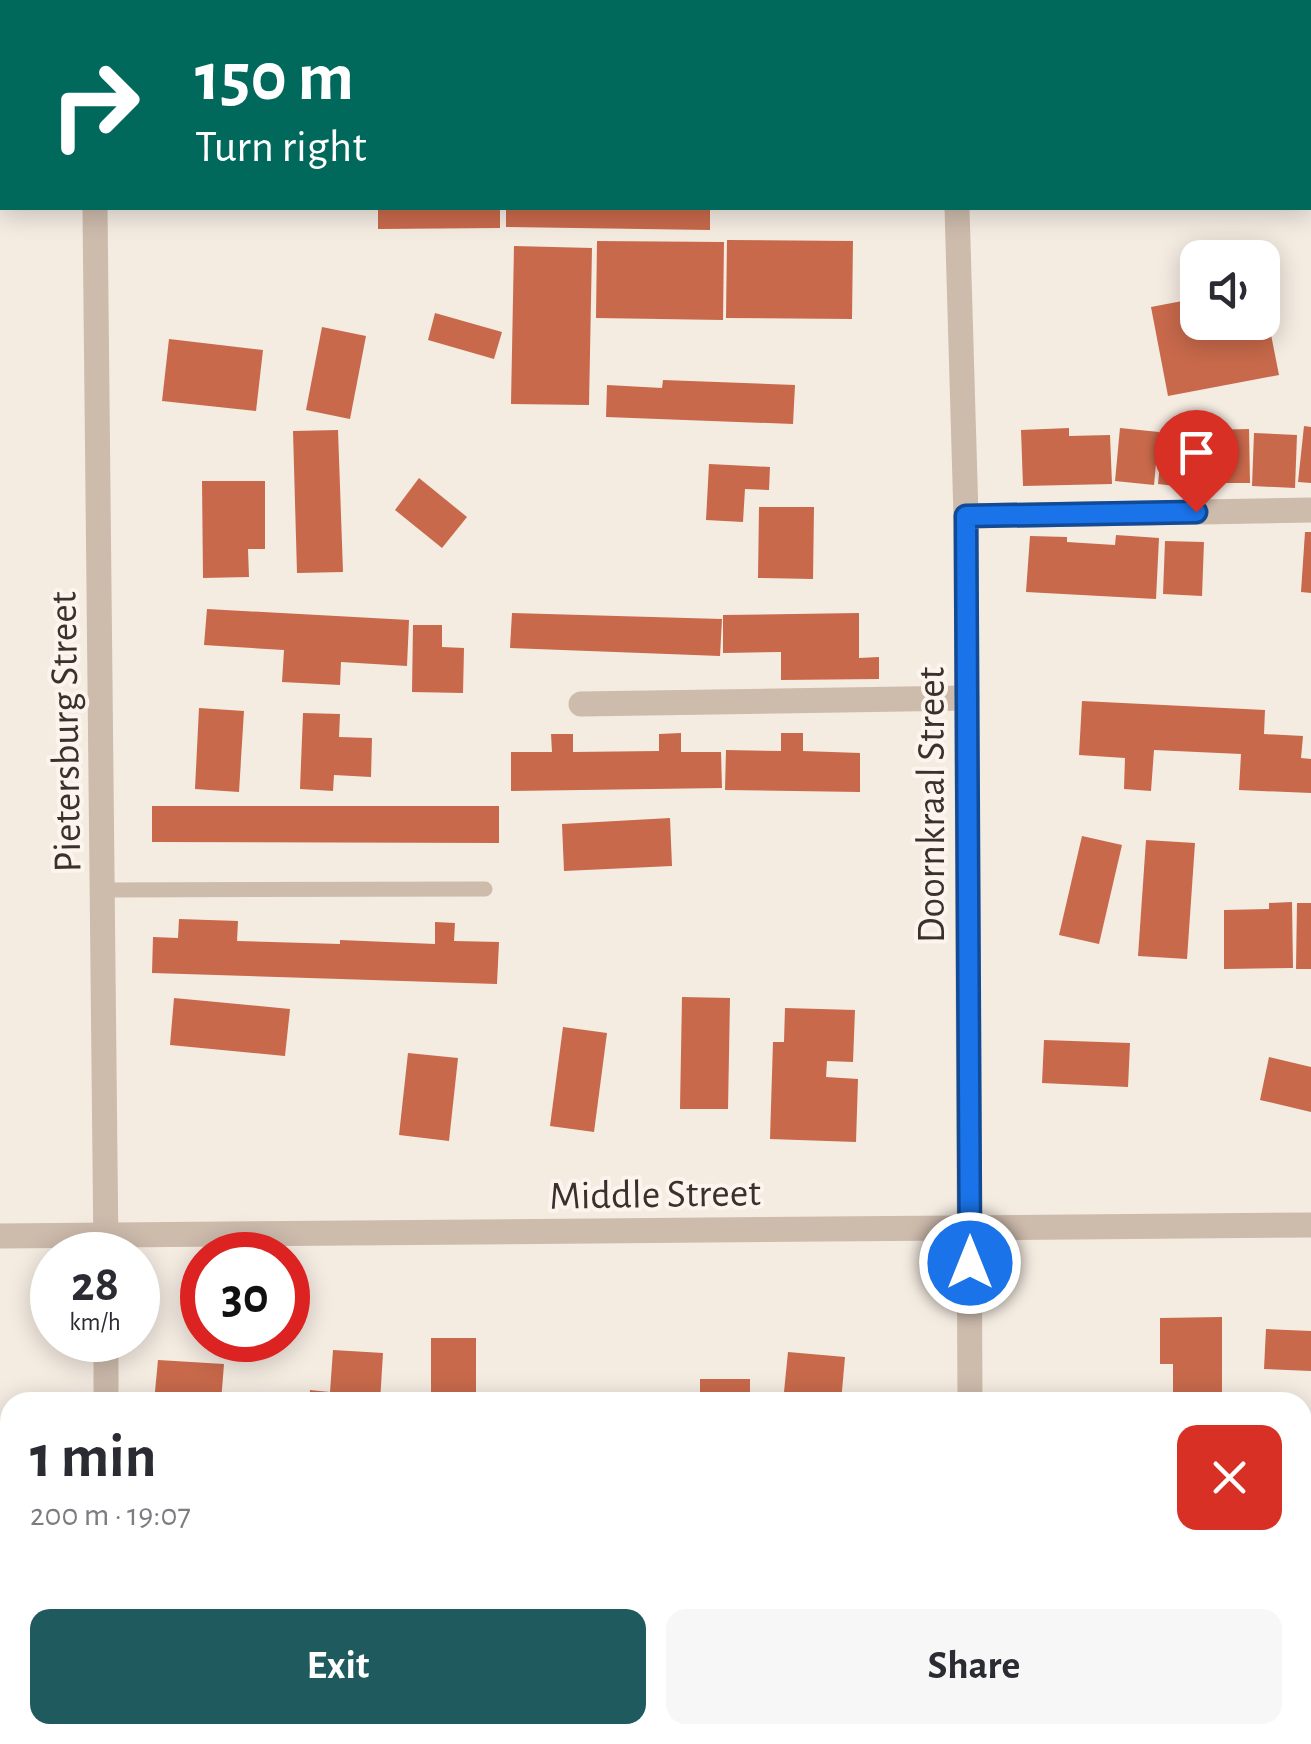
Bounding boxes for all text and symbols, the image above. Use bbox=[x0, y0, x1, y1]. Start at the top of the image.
icon: right bbox=[30, 40, 160, 170]
text: 150 m bbox=[195, 43, 354, 113]
text: Turn right bbox=[195, 125, 367, 170]
map controls bbox=[1180, 240, 1280, 340]
button: sound bbox=[1180, 240, 1280, 340]
pin bbox=[1154, 410, 1239, 513]
icon: arrive bbox=[1169, 425, 1224, 480]
street label: Pietersburg Street bbox=[44, 591, 88, 873]
street label: Doornkraal Street bbox=[912, 666, 952, 943]
street label: Middle Street bbox=[549, 1173, 761, 1217]
position arrow bbox=[918, 1211, 1022, 1315]
speed limit sign: 30 bbox=[180, 1232, 310, 1362]
text: 28 bbox=[71, 1260, 119, 1310]
text: km/h bbox=[69, 1310, 121, 1335]
button: close bbox=[1177, 1425, 1282, 1530]
text: 1 min bbox=[30, 1428, 156, 1488]
text: 200 m · 19:07 bbox=[30, 1499, 191, 1531]
button: Exit bbox=[30, 1609, 646, 1724]
button: Share bbox=[666, 1609, 1282, 1724]

